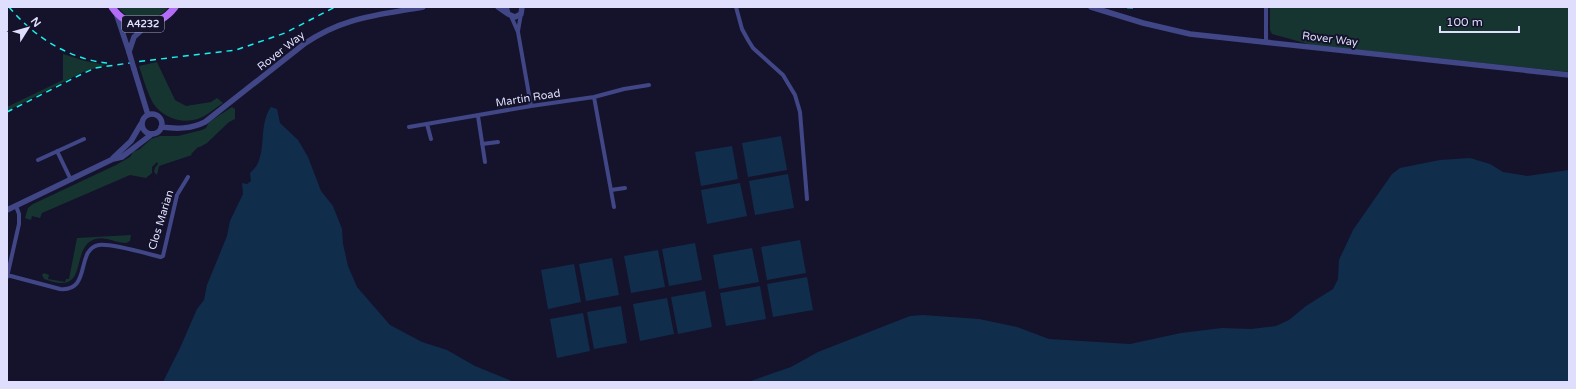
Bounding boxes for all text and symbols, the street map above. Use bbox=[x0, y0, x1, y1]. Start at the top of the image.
north arrow bbox=[8, 8, 48, 48]
scale bar bbox=[1440, 8, 1519, 34]
text: N bbox=[28, 15, 43, 30]
text: 100 m bbox=[1446, 15, 1483, 29]
road number: A4232 bbox=[122, 16, 164, 32]
street label: Rover Way bbox=[255, 29, 307, 73]
street label: Rover Way bbox=[1301, 29, 1359, 49]
street label: Martin Road bbox=[495, 86, 561, 110]
street label: Clos Marian bbox=[146, 189, 176, 251]

